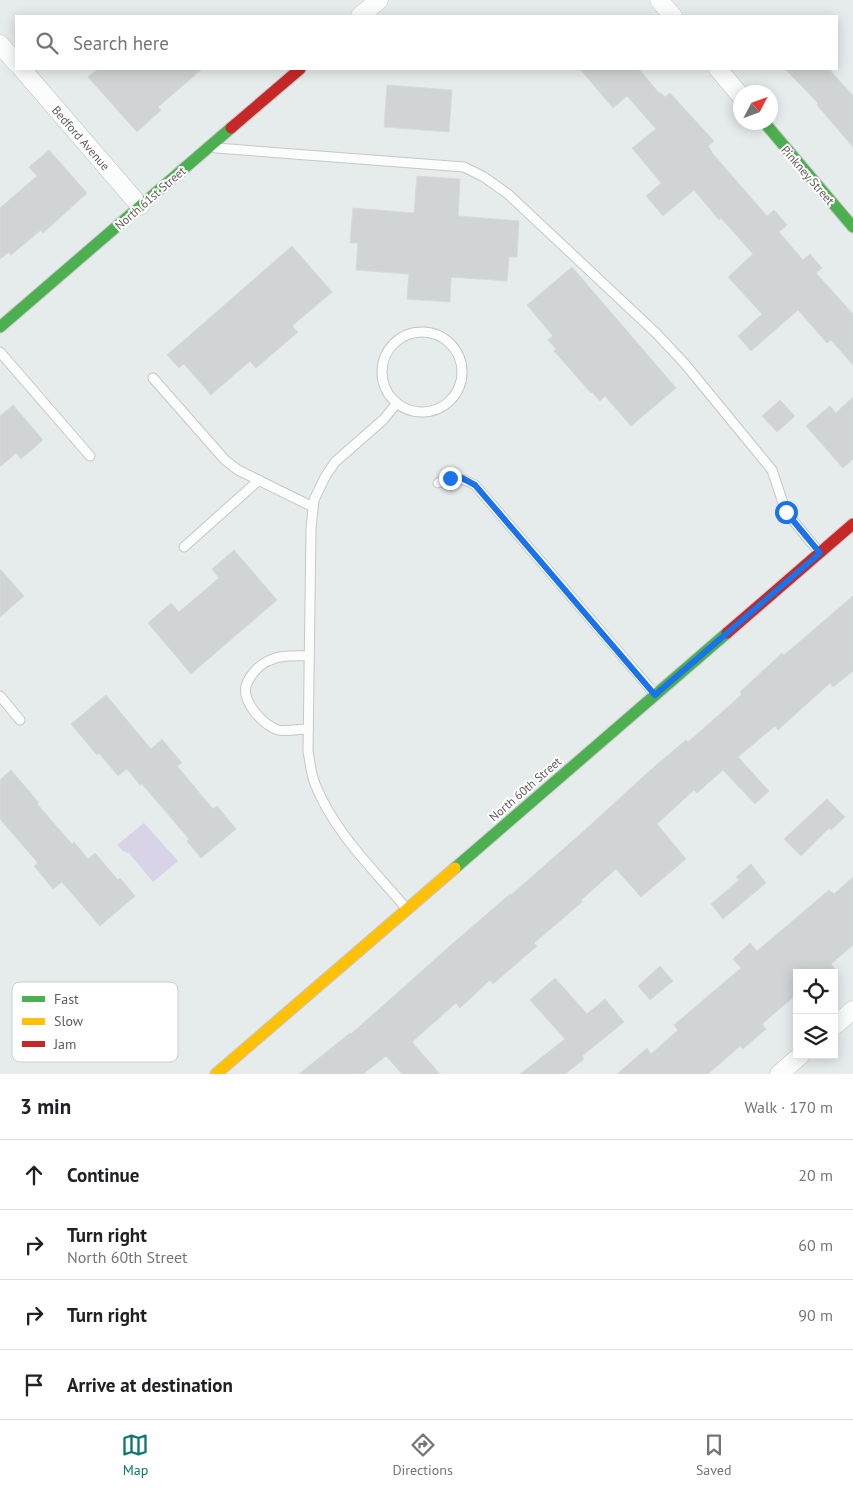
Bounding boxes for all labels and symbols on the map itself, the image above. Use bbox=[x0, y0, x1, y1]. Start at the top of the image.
north arrow bbox=[733, 85, 778, 130]
street label: Bedford Avenue bbox=[49, 103, 113, 173]
street label: Pinkney Street bbox=[778, 142, 838, 208]
street label: North 61st Street bbox=[112, 163, 188, 233]
route end bbox=[439, 467, 462, 490]
route start bbox=[775, 501, 798, 524]
street label: North 60th Street bbox=[486, 754, 564, 824]
legend bbox=[12, 982, 178, 1062]
text: Fast bbox=[54, 990, 79, 1008]
text: Slow bbox=[54, 1012, 84, 1030]
text: Jam bbox=[53, 1035, 76, 1053]

